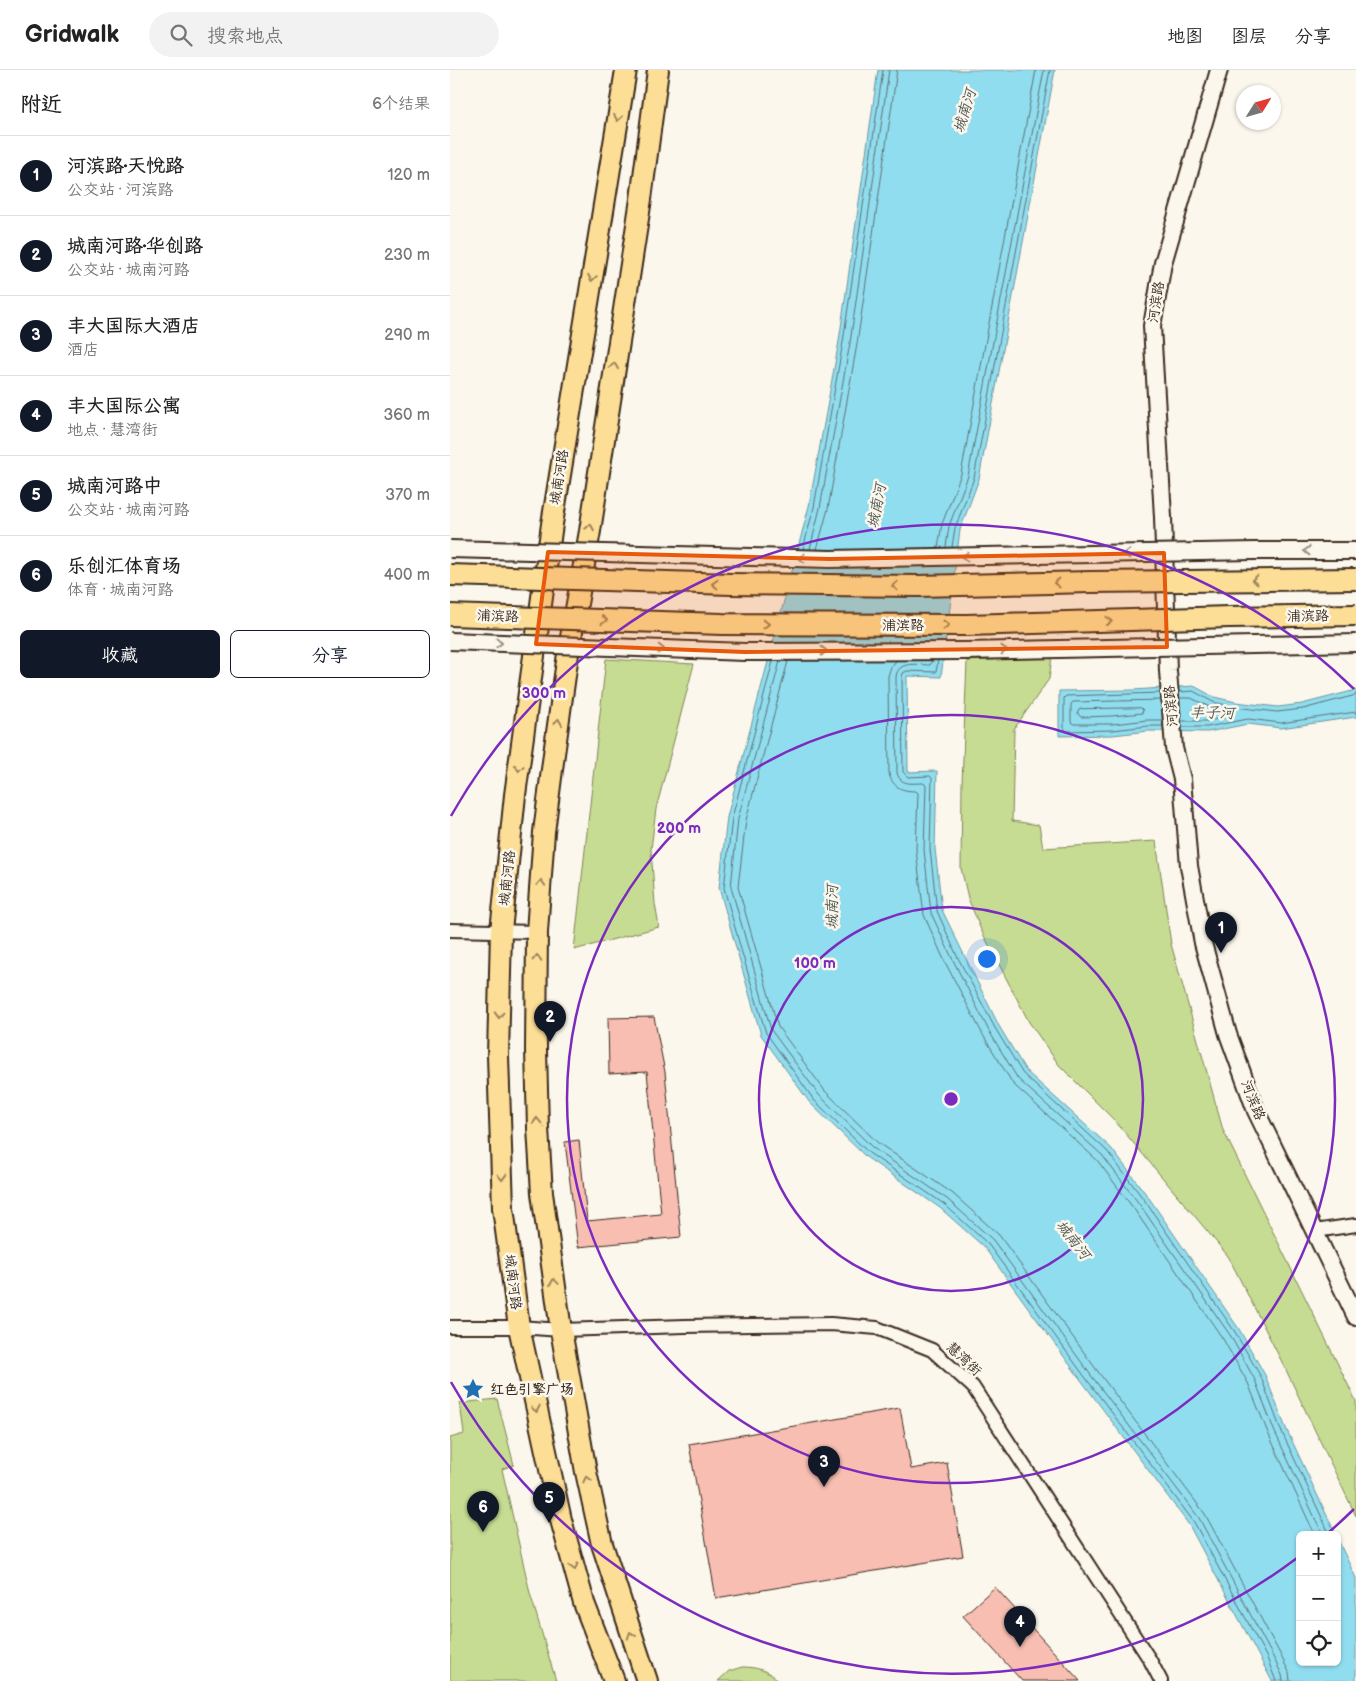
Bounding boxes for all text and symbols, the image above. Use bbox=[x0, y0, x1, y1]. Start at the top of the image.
search box bbox=[149, 12, 499, 57]
text: Gridwalk bbox=[25, 20, 119, 49]
icon: search bbox=[167, 21, 195, 49]
text: 搜索地点 bbox=[207, 25, 283, 48]
text: 地图 bbox=[1167, 26, 1203, 47]
text: 图层 bbox=[1231, 26, 1267, 47]
text: 分享 bbox=[1295, 26, 1331, 47]
water label: 城南河 bbox=[949, 84, 982, 135]
north arrow bbox=[1236, 85, 1281, 130]
text: 附近 bbox=[20, 92, 62, 117]
text: 6个结果 bbox=[372, 95, 430, 114]
one-way arrow bbox=[614, 114, 624, 122]
text: 河滨路·天悦路 bbox=[67, 155, 184, 178]
text: 1 bbox=[33, 166, 39, 185]
text: 120 m bbox=[387, 166, 430, 185]
text: 公交站 · 河滨路 bbox=[67, 181, 173, 200]
text: 城南河路·华创路 bbox=[67, 235, 203, 258]
text: 2 bbox=[31, 246, 41, 265]
text: 230 m bbox=[384, 246, 430, 265]
text: 公交站 · 城南河路 bbox=[67, 261, 189, 280]
one-way arrow bbox=[588, 274, 598, 283]
street label: 河滨路 bbox=[1144, 280, 1168, 324]
text: 丰大国际大酒店 bbox=[67, 315, 200, 338]
text: 3 bbox=[31, 326, 41, 345]
text: 290 m bbox=[384, 326, 430, 345]
text: 酒店 bbox=[67, 341, 99, 360]
one-way arrow bbox=[609, 362, 619, 370]
text: 丰大国际公寓 bbox=[67, 395, 181, 418]
text: 4 bbox=[31, 406, 41, 425]
text: 360 m bbox=[383, 406, 430, 425]
text: 地点 · 慧湾街 bbox=[67, 421, 157, 440]
street label: 城南河路 bbox=[546, 448, 572, 506]
text: 城南河路中 bbox=[67, 475, 162, 498]
water label: 城南河 bbox=[863, 479, 891, 530]
text: 5 bbox=[31, 486, 41, 505]
text: 370 m bbox=[385, 486, 430, 505]
text: 公交站 · 城南河路 bbox=[67, 501, 189, 520]
one-way arrow bbox=[585, 522, 595, 531]
one-way arrow bbox=[1303, 546, 1311, 556]
one-way arrow bbox=[1123, 549, 1131, 559]
one-way arrow bbox=[961, 552, 968, 562]
one-way arrow bbox=[798, 553, 806, 564]
text: 乐创汇体育场 bbox=[67, 555, 181, 578]
text: 6 bbox=[31, 566, 41, 585]
text: 400 m bbox=[384, 566, 430, 585]
one-way arrow bbox=[1251, 575, 1258, 585]
one-way arrow bbox=[711, 578, 719, 589]
one-way arrow bbox=[1053, 578, 1061, 588]
text: 体育 · 城南河路 bbox=[67, 581, 173, 600]
one-way arrow bbox=[891, 581, 898, 591]
street label: 浦滨路 bbox=[477, 607, 519, 625]
street label: 浦滨路 bbox=[1287, 607, 1329, 625]
one-way arrow bbox=[600, 615, 608, 625]
one-way arrow bbox=[1105, 616, 1113, 626]
street label: 浦滨路 bbox=[882, 617, 924, 634]
one-way arrow bbox=[762, 619, 770, 629]
one-way arrow bbox=[942, 620, 950, 630]
button: 收藏 bbox=[20, 630, 220, 678]
button: 分享 bbox=[230, 630, 430, 678]
one-way arrow bbox=[495, 637, 503, 648]
one-way arrow bbox=[657, 643, 665, 654]
one-way arrow bbox=[1000, 645, 1008, 655]
one-way arrow bbox=[820, 646, 828, 656]
text: 300 m bbox=[522, 684, 566, 703]
street label: 河滨路 bbox=[1161, 684, 1181, 728]
water label: 丰子河 bbox=[1189, 703, 1238, 723]
one-way arrow bbox=[553, 717, 563, 726]
one-way arrow bbox=[514, 764, 524, 772]
text: 200 m bbox=[657, 819, 701, 838]
street label: 城南河路 bbox=[496, 849, 518, 907]
one-way arrow bbox=[535, 879, 546, 887]
water label: 城南河 bbox=[823, 882, 842, 930]
pin: 1 bbox=[1205, 912, 1237, 953]
your location bbox=[974, 946, 1000, 972]
one-way arrow bbox=[532, 954, 542, 962]
text: 100 m bbox=[794, 954, 836, 973]
pin: 2 bbox=[534, 1001, 566, 1042]
one-way arrow bbox=[494, 1011, 504, 1019]
street label: 河滨路 bbox=[1237, 1077, 1269, 1123]
centre of rings bbox=[942, 1090, 960, 1108]
one-way arrow bbox=[532, 1116, 543, 1124]
one-way arrow bbox=[497, 1174, 507, 1181]
water label: 城南河 bbox=[1052, 1216, 1096, 1266]
street label: 城南河路 bbox=[501, 1253, 525, 1311]
one-way arrow bbox=[550, 1278, 560, 1286]
street label: 慧湾街 bbox=[943, 1338, 985, 1380]
place icon: 红色引擎广场 bbox=[460, 1376, 486, 1402]
place label: 红色引擎广场 bbox=[490, 1381, 574, 1398]
one-way arrow bbox=[531, 1404, 541, 1413]
pin: 3 bbox=[808, 1446, 840, 1487]
one-way arrow bbox=[583, 1474, 593, 1483]
pin: 5 bbox=[533, 1482, 565, 1523]
pin: 6 bbox=[467, 1491, 499, 1532]
map controls bbox=[1296, 1531, 1341, 1666]
button: + bbox=[1296, 1531, 1341, 1576]
one-way arrow bbox=[568, 1562, 579, 1571]
button: − bbox=[1296, 1576, 1341, 1621]
pin: 4 bbox=[1004, 1606, 1036, 1647]
button: locate bbox=[1296, 1621, 1341, 1666]
one-way arrow bbox=[627, 1631, 637, 1640]

